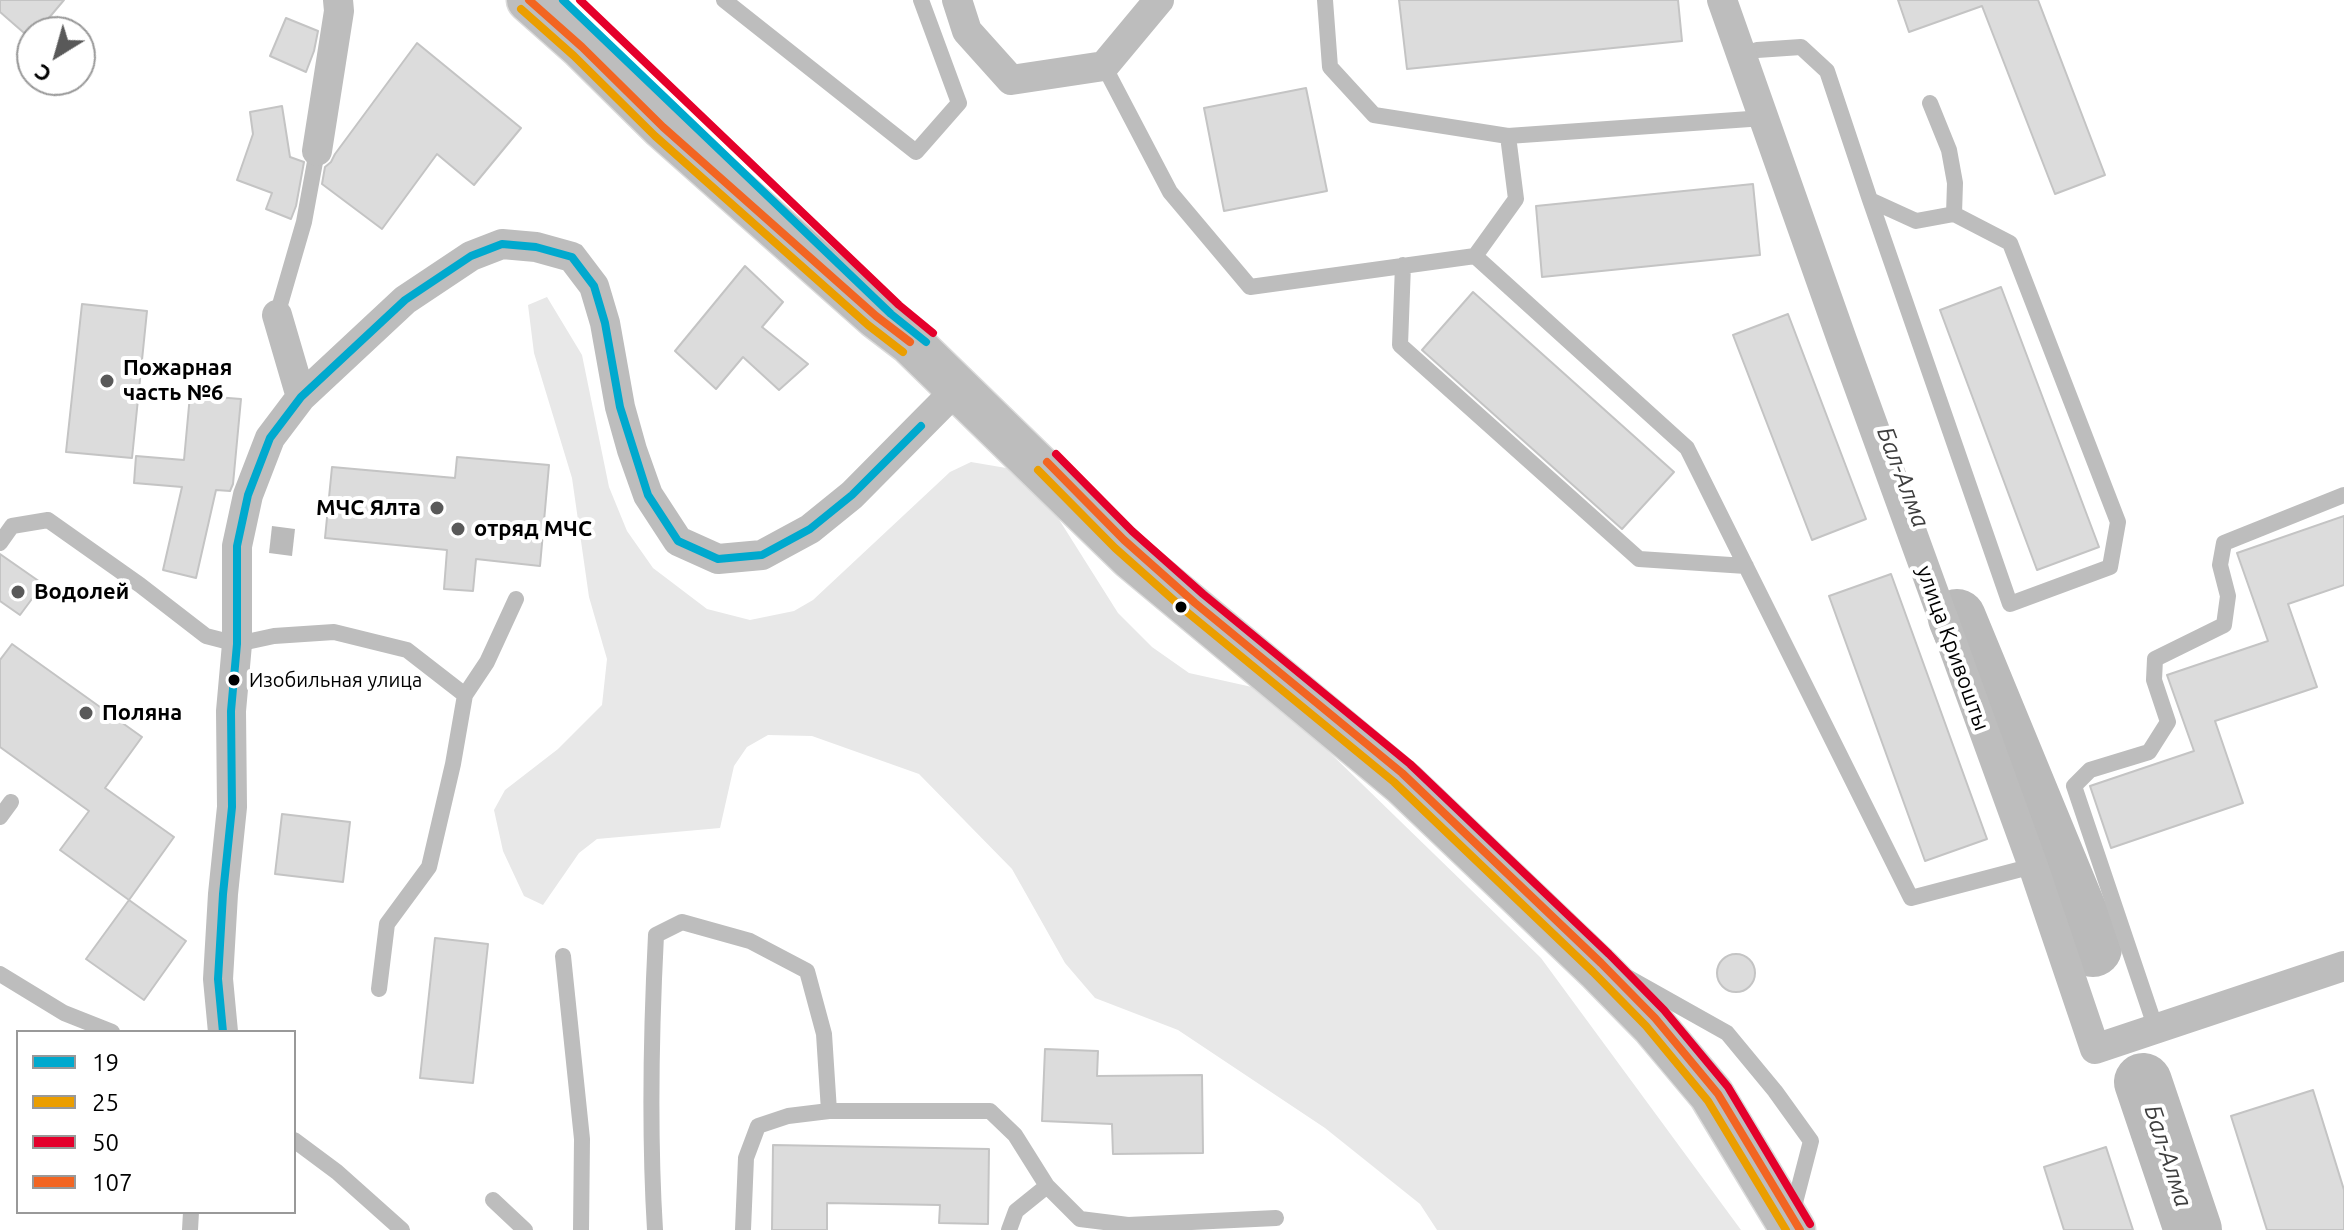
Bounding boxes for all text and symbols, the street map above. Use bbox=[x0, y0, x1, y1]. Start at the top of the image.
north arrow bbox=[16, 16, 96, 96]
text: С bbox=[29, 60, 56, 88]
place label: Пожарная часть №6 bbox=[123, 355, 232, 406]
marker: Пожарная часть №6 bbox=[98, 372, 116, 390]
water label: Бал-Алма bbox=[1871, 423, 1935, 531]
place label: МЧС Ялта bbox=[316, 495, 421, 521]
marker: МЧС Ялта bbox=[428, 499, 446, 517]
place label: отряд МЧС bbox=[474, 516, 592, 542]
marker: отряд МЧС bbox=[449, 520, 467, 538]
street label: улица Кривошты bbox=[1911, 562, 1995, 734]
place label: Водолей bbox=[34, 579, 129, 605]
marker: Водолей bbox=[9, 583, 27, 601]
unlabelled marker bbox=[1173, 599, 1189, 615]
place label: Изобильная улица bbox=[249, 668, 422, 692]
marker: Изобильная улица bbox=[226, 672, 242, 688]
place label: Поляна bbox=[102, 700, 182, 726]
marker: Поляна bbox=[77, 704, 95, 722]
legend bbox=[16, 1030, 296, 1214]
text: 19 bbox=[92, 1049, 119, 1076]
text: 25 bbox=[92, 1089, 119, 1116]
water label: Бал-Алма bbox=[2138, 1101, 2198, 1211]
text: 50 bbox=[92, 1129, 119, 1156]
text: 107 bbox=[92, 1169, 133, 1196]

